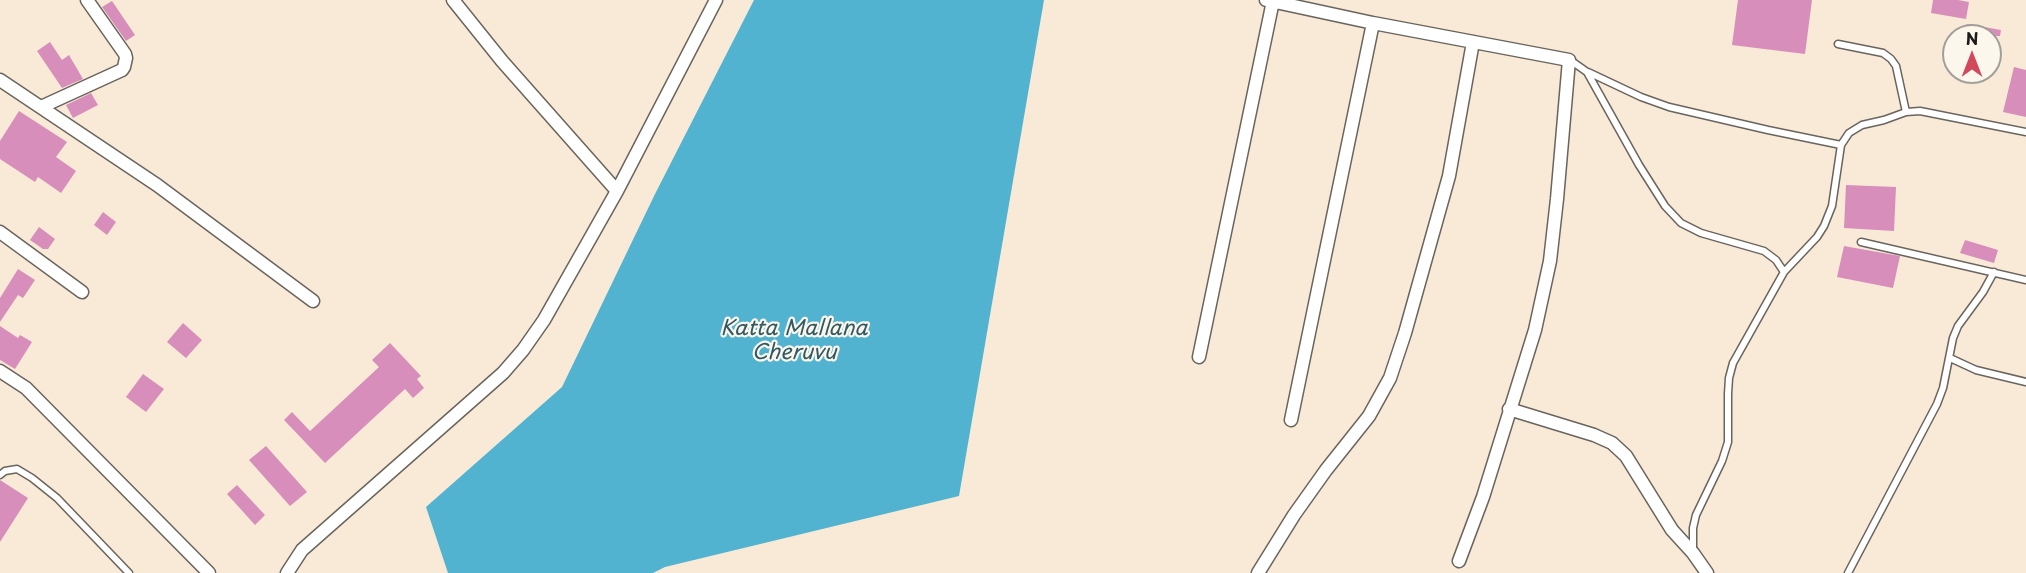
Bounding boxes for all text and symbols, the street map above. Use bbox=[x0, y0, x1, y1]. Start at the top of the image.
north arrow bbox=[1942, 24, 2002, 84]
text: N bbox=[1966, 26, 1978, 50]
water label: Katta Mallana Cheruvu bbox=[721, 316, 867, 366]

